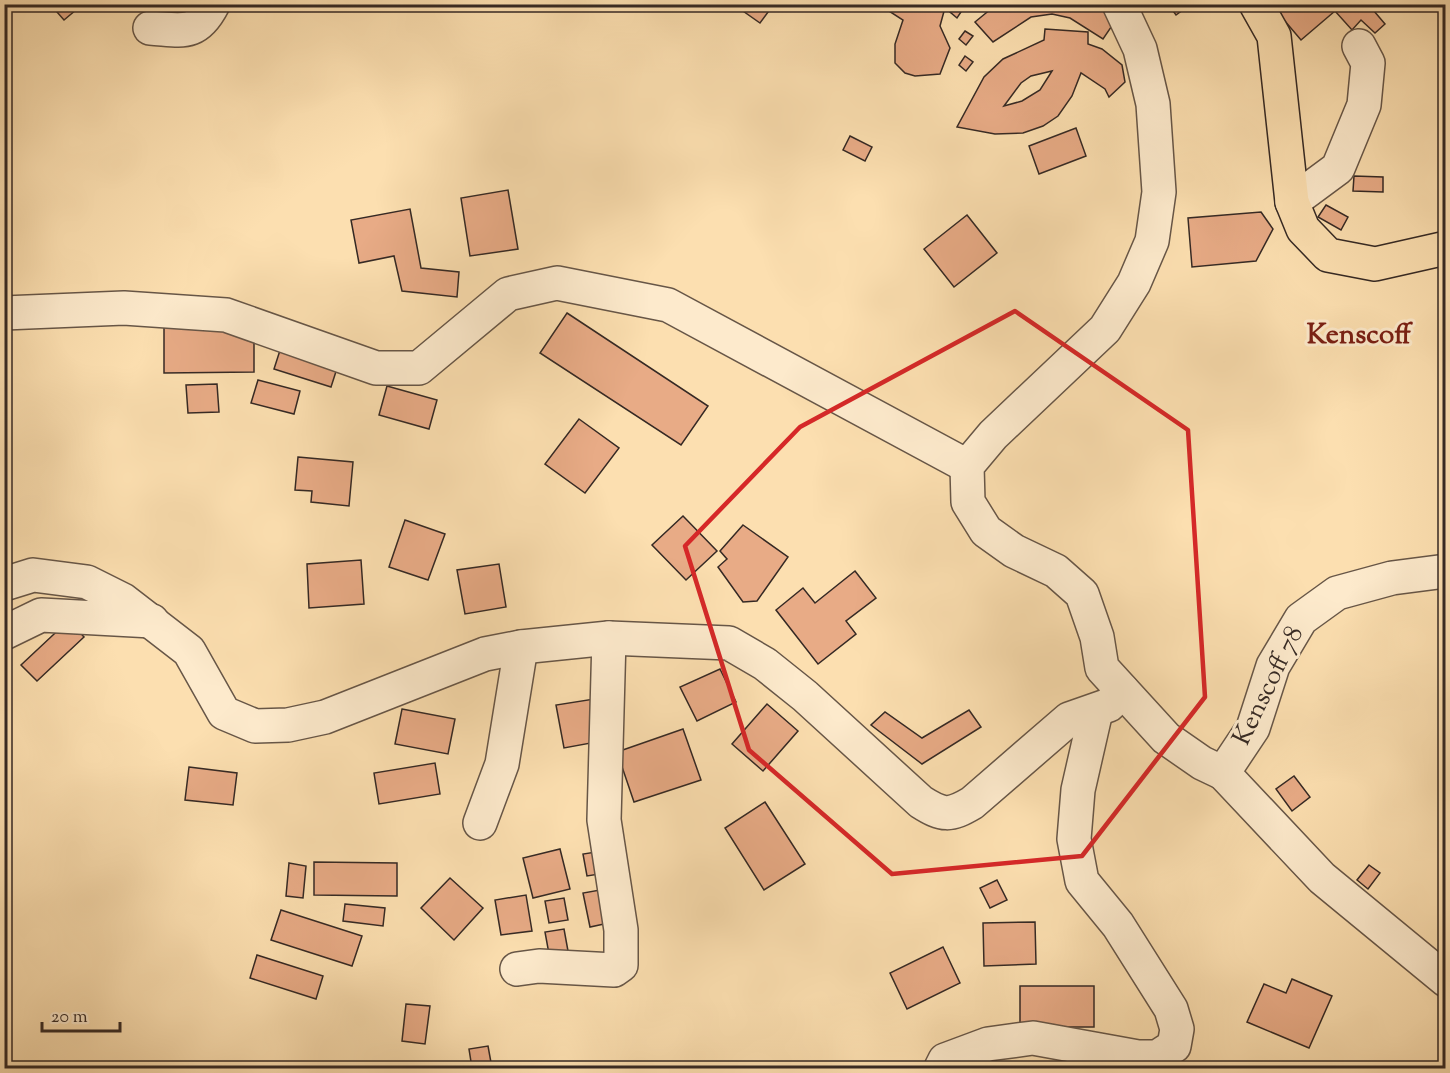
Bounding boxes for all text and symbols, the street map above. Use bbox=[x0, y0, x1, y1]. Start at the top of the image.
district label: Kenscoff bbox=[1307, 316, 1413, 356]
street label: Kenscoff 78 bbox=[1224, 620, 1314, 752]
scale bar bbox=[42, 995, 120, 1033]
text: 20 m bbox=[51, 1005, 88, 1031]

